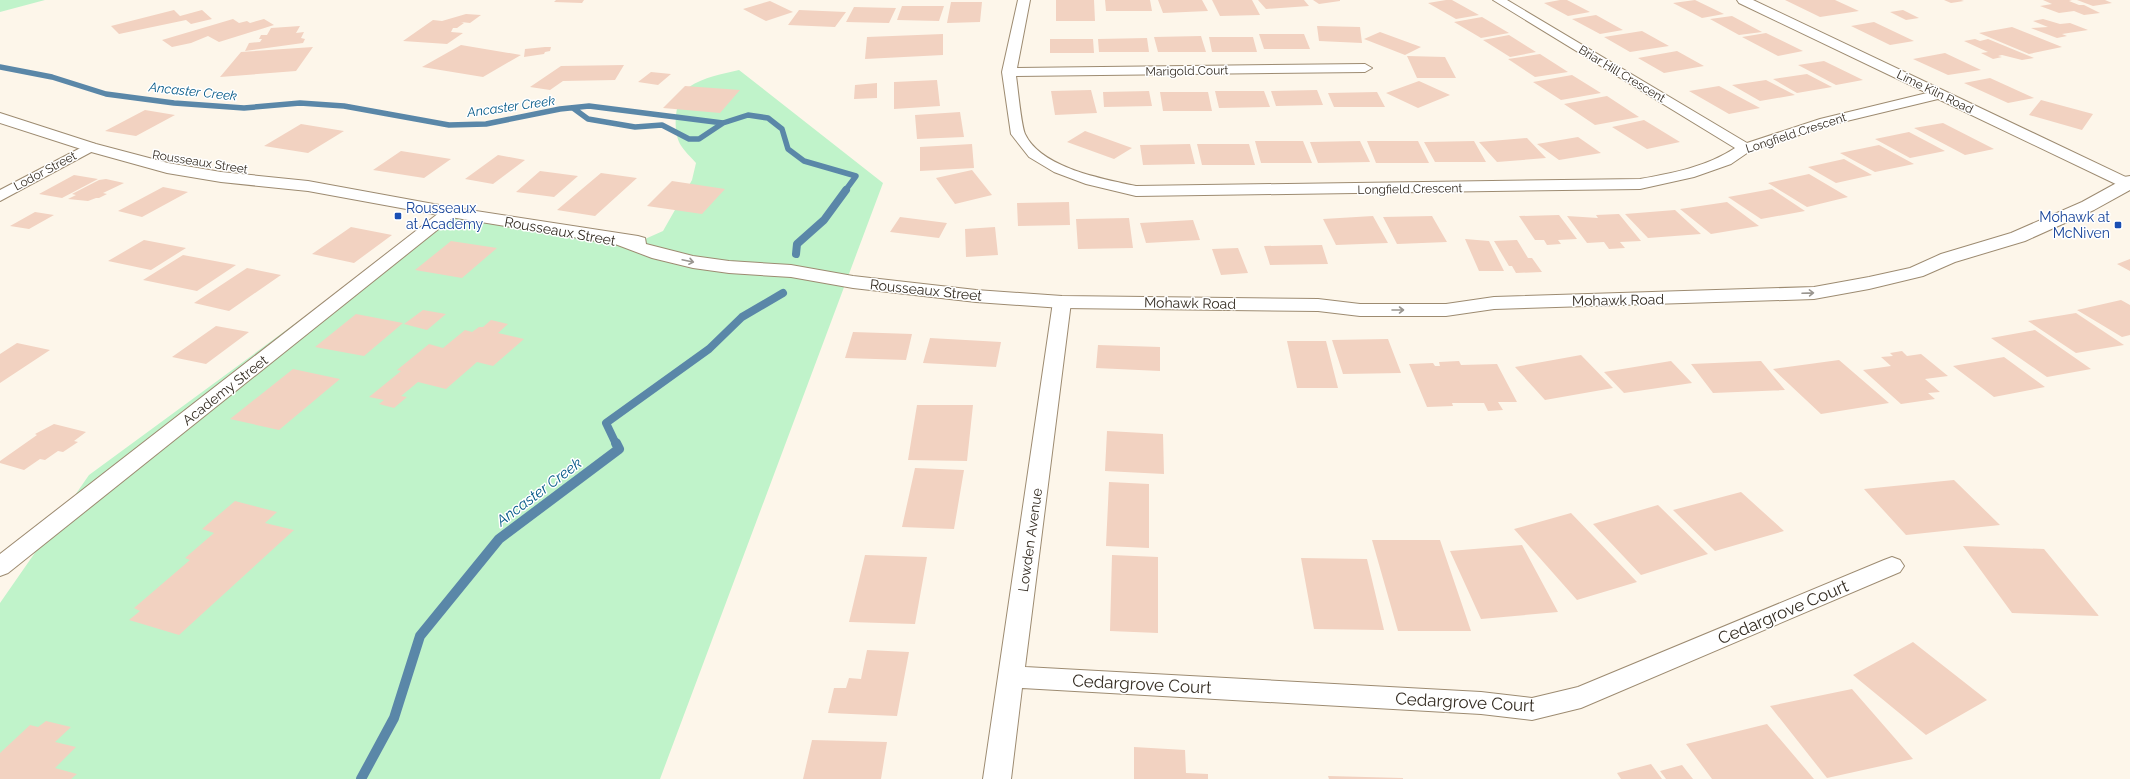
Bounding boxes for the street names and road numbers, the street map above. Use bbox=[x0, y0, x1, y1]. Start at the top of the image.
street label: Briar Hill Crescent bbox=[1576, 43, 1668, 105]
street label: Marigold Court bbox=[1145, 63, 1229, 79]
street label: Lime Kiln Road bbox=[1895, 67, 1975, 117]
street label: Longfield Crescent bbox=[1744, 110, 1848, 156]
street label: Rousseaux Street bbox=[151, 148, 249, 176]
street label: Lodor Street bbox=[11, 149, 79, 193]
street label: Longfield Crescent bbox=[1357, 181, 1463, 197]
street label: Rousseaux Street bbox=[503, 213, 617, 249]
street label: Rousseaux Street bbox=[869, 276, 983, 304]
street label: Mohawk Road bbox=[1572, 291, 1664, 309]
street label: Mohawk Road bbox=[1144, 294, 1236, 312]
street label: Academy Street bbox=[179, 352, 271, 428]
street label: Lowden Avenue bbox=[1015, 487, 1045, 593]
street label: Cedargrove Court bbox=[1715, 575, 1852, 649]
street label: Cedargrove Court bbox=[1072, 670, 1213, 698]
street label: Cedargrove Court bbox=[1395, 688, 1536, 716]

